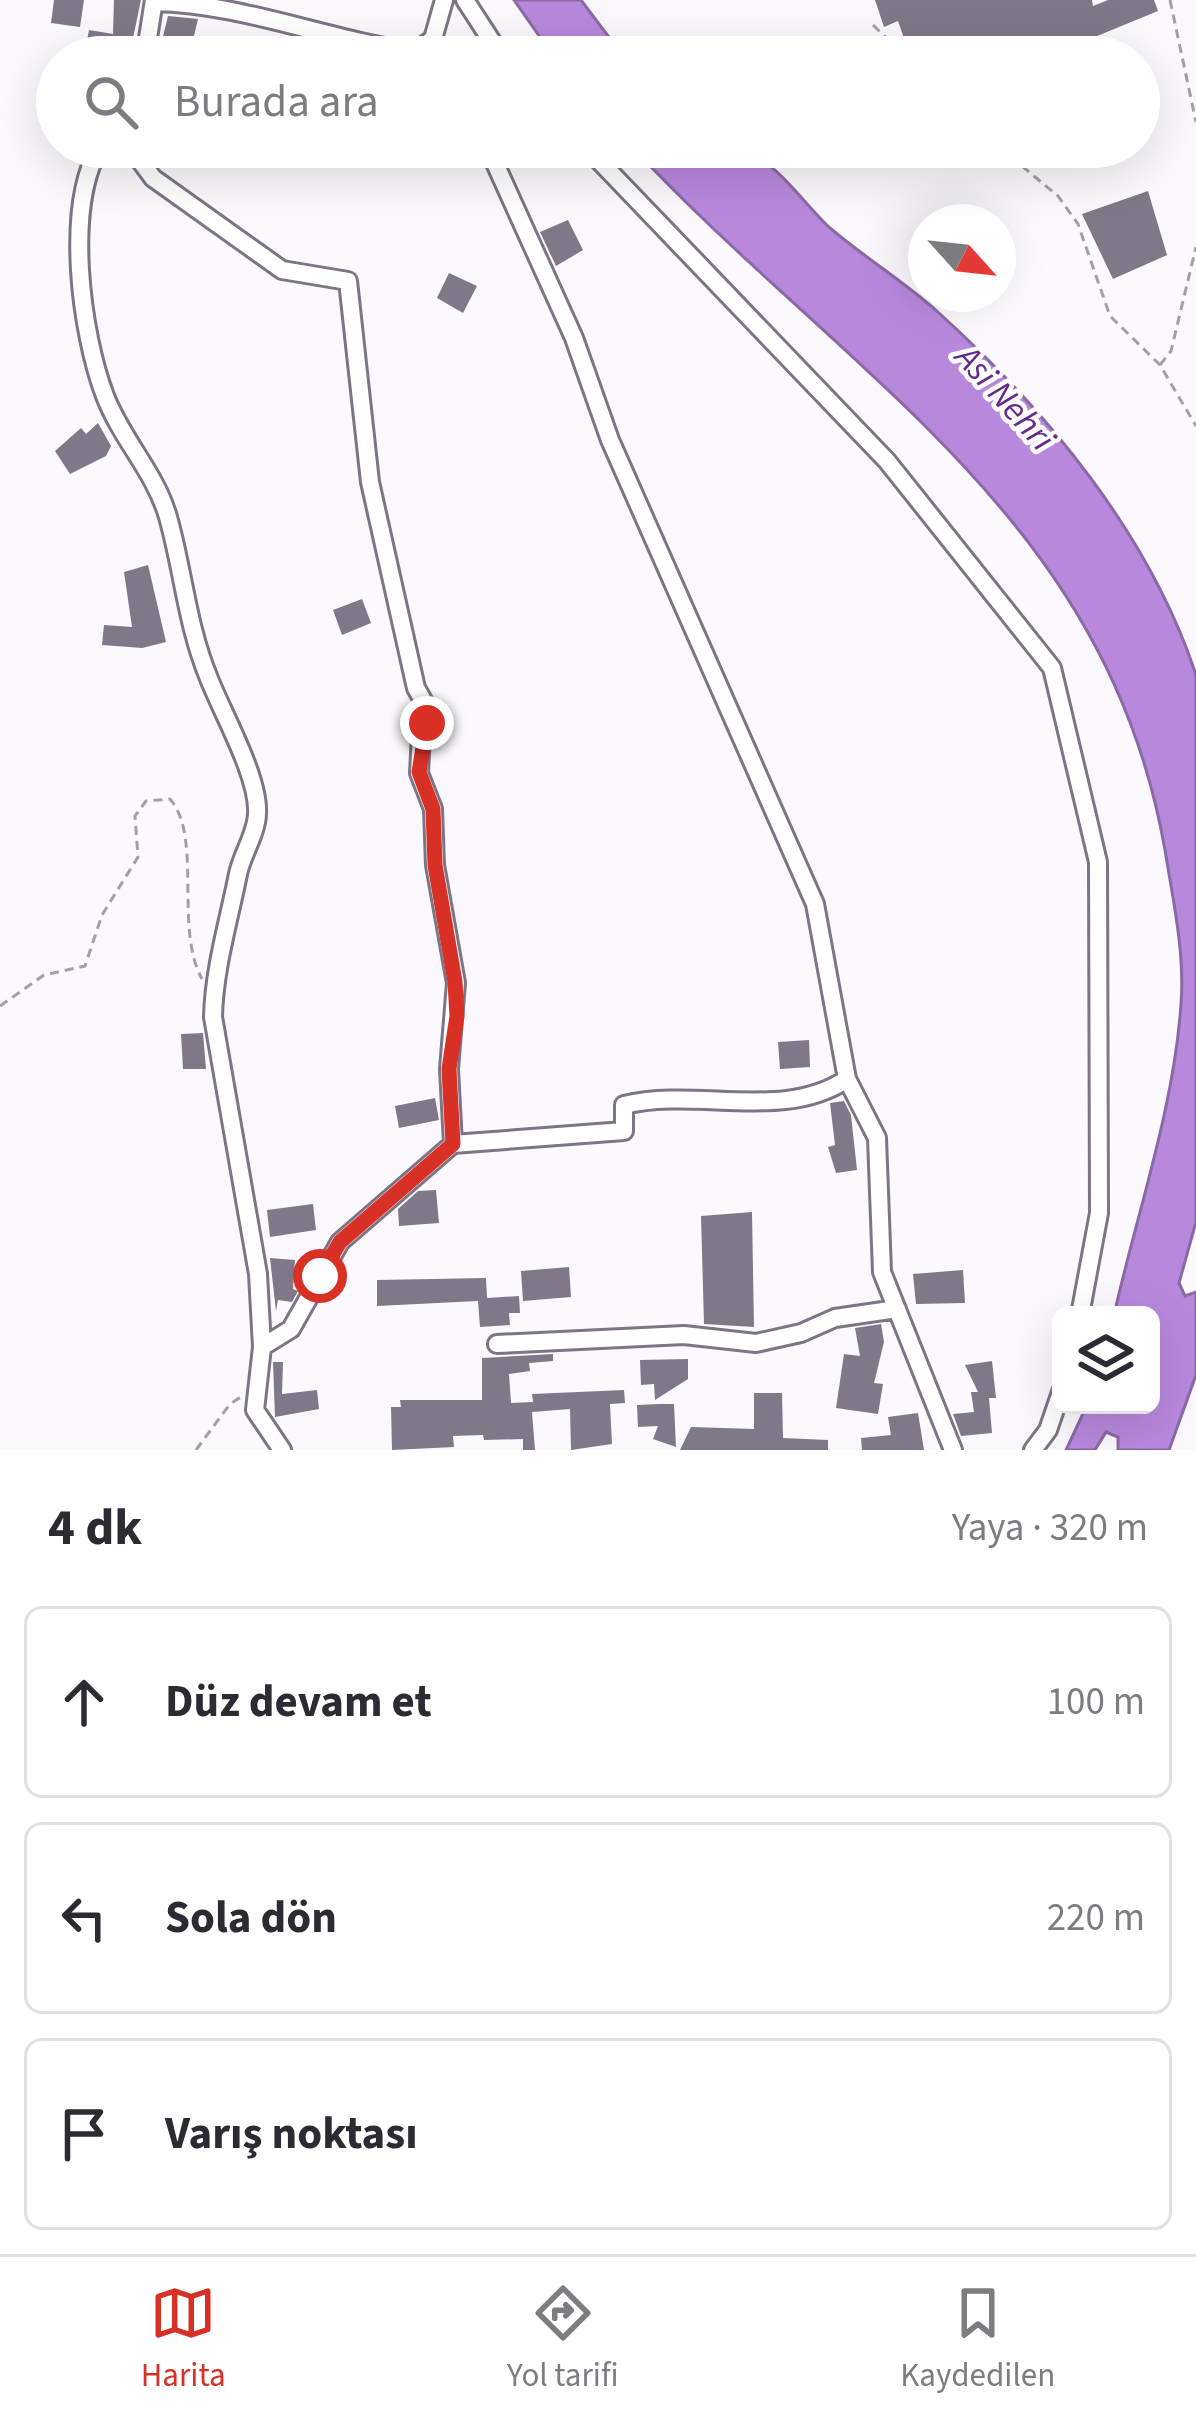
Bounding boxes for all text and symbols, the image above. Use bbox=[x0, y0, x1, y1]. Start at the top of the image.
search box bbox=[36, 36, 1160, 168]
icon: search bbox=[78, 69, 144, 135]
text: Burada ara bbox=[174, 70, 379, 134]
north arrow bbox=[908, 204, 1016, 312]
water label: Asi Nehri bbox=[942, 332, 1067, 463]
route end bbox=[400, 696, 454, 750]
route start bbox=[293, 1249, 347, 1303]
map controls bbox=[1052, 1306, 1160, 1414]
button: layers bbox=[1052, 1306, 1160, 1414]
text: 4 dk bbox=[48, 1492, 142, 1564]
text: Yaya · 320 m bbox=[952, 1500, 1148, 1556]
icon: ahead bbox=[51, 1669, 117, 1735]
text: Düz devam et bbox=[165, 1670, 432, 1734]
text: 100 m bbox=[1047, 1674, 1145, 1730]
icon: left bbox=[51, 1885, 117, 1951]
text: Sola dön bbox=[165, 1886, 337, 1950]
text: 220 m bbox=[1047, 1890, 1145, 1946]
icon: arrive bbox=[51, 2101, 117, 2167]
text: Varış noktası bbox=[165, 2102, 418, 2166]
tab: Harita bbox=[141, 2280, 226, 2399]
tab: Yol tarifi bbox=[507, 2280, 619, 2399]
tab: Kaydedilen bbox=[900, 2280, 1055, 2399]

